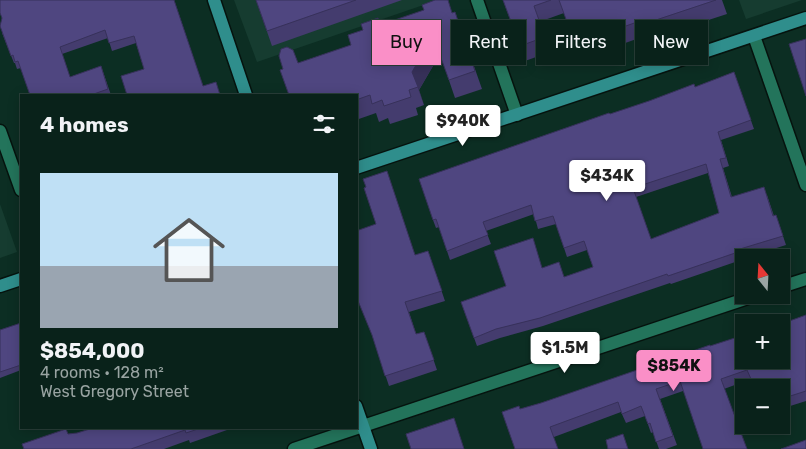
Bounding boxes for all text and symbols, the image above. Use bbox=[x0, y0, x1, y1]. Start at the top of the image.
chip: Buy bbox=[372, 20, 441, 65]
chip: Rent bbox=[451, 20, 526, 65]
chip: Filters bbox=[536, 20, 625, 65]
chip: New bbox=[635, 20, 708, 65]
pin: $940K bbox=[428, 104, 498, 147]
icon: filters bbox=[310, 110, 338, 138]
text: $940K bbox=[436, 111, 490, 130]
text: 4 homes bbox=[40, 112, 129, 137]
pin: $434K bbox=[572, 160, 642, 202]
text: $434K bbox=[580, 166, 634, 185]
icon: home bbox=[144, 205, 234, 295]
north arrow bbox=[735, 249, 790, 304]
map controls bbox=[735, 249, 790, 434]
button: + bbox=[735, 314, 790, 369]
pin: $1.5M bbox=[530, 332, 600, 374]
text: $854,000 bbox=[40, 338, 145, 363]
text: $1.5M bbox=[542, 338, 588, 357]
pin: $854K bbox=[639, 350, 709, 392]
text: $854K bbox=[647, 356, 701, 375]
text: 4 rooms · 128 m² bbox=[40, 363, 164, 382]
button: − bbox=[735, 379, 790, 434]
text: West Gregory Street bbox=[40, 382, 189, 401]

